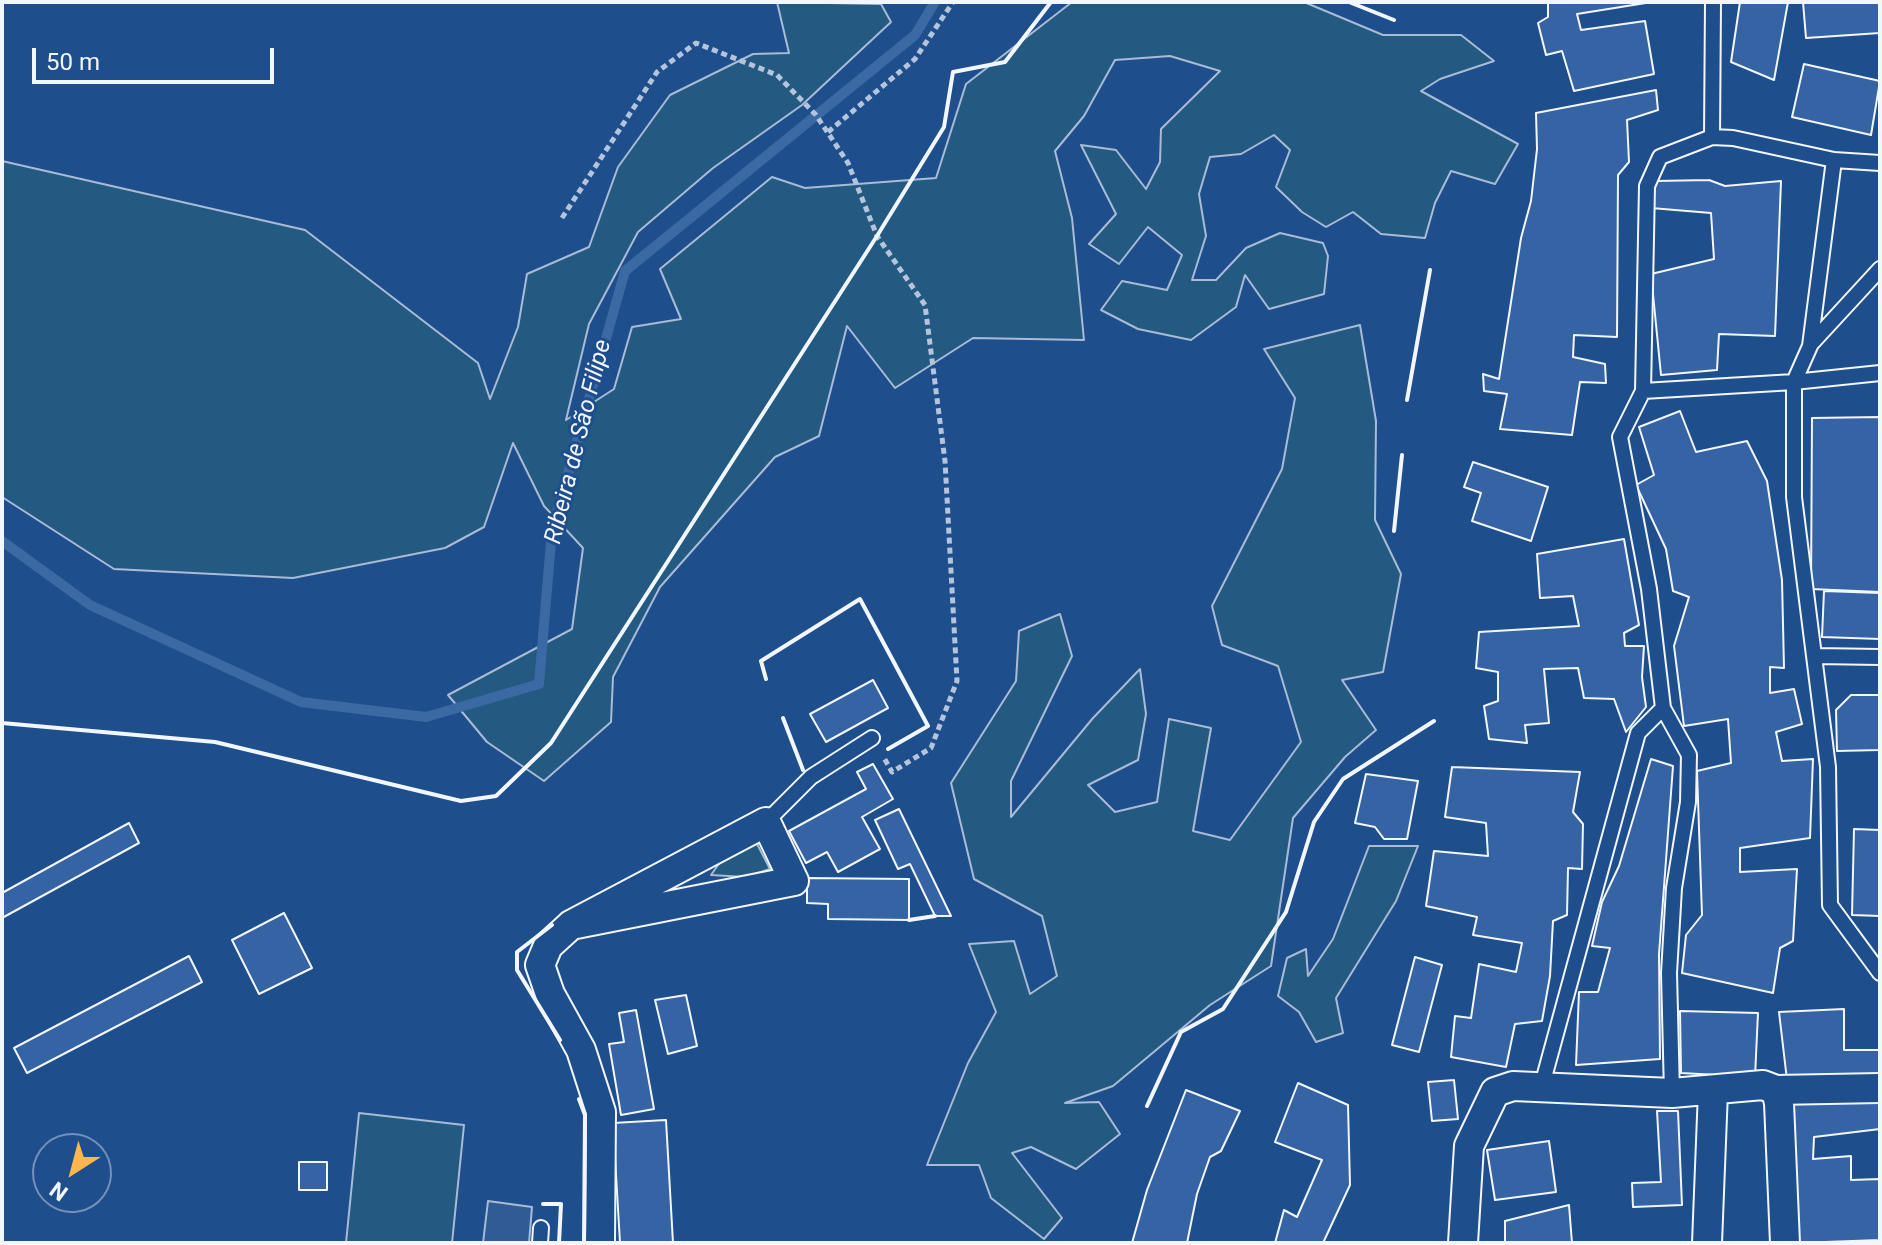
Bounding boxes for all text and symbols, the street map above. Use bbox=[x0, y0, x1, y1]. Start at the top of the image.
scale bar bbox=[36, 32, 278, 82]
text: 50 m bbox=[46, 48, 100, 76]
water label: Ribeira de São Filipe bbox=[540, 337, 618, 547]
north arrow bbox=[32, 1133, 112, 1213]
text: N bbox=[45, 1177, 72, 1206]

